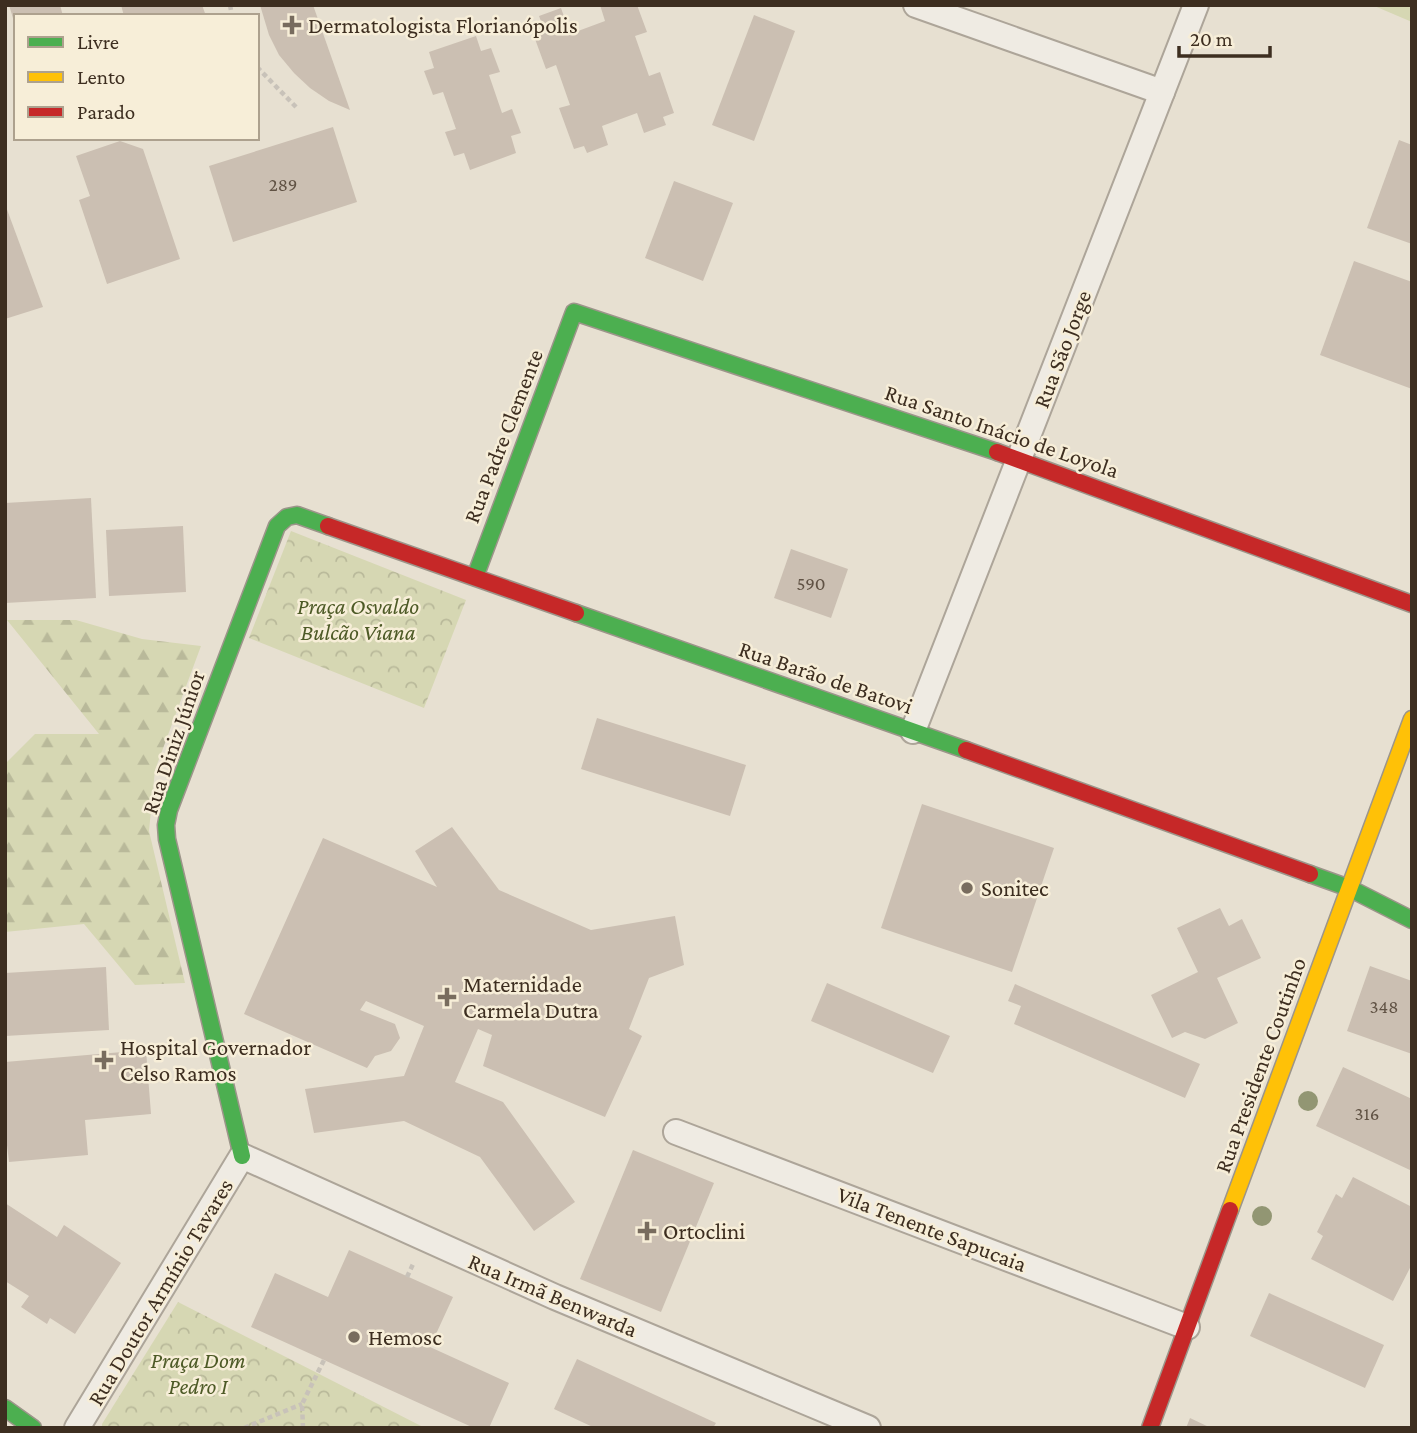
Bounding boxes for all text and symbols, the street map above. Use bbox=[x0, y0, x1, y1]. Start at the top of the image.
place label: Dermatologista Florianópolis bbox=[308, 12, 578, 38]
legend bbox=[14, 14, 259, 140]
scale bar bbox=[1179, 14, 1270, 58]
marker: Dermatologista Florianópolis bbox=[282, 15, 302, 35]
text: 20 m bbox=[1190, 27, 1233, 51]
text: Livre bbox=[77, 30, 119, 54]
text: Lento bbox=[77, 65, 125, 89]
text: Parado bbox=[77, 100, 135, 124]
house number: 289 bbox=[269, 174, 297, 195]
street label: Rua São Jorge bbox=[1028, 287, 1096, 411]
street label: Rua Padre Clemente bbox=[458, 345, 548, 527]
street label: Rua Santo Inácio de Loyola bbox=[882, 379, 1123, 483]
house number: 590 bbox=[796, 573, 826, 594]
park label: Praça Osvaldo Bulcão Viana bbox=[297, 593, 419, 645]
street label: Rua Barão de Batovi bbox=[736, 635, 916, 719]
street label: Rua Diniz Júnior bbox=[136, 667, 210, 817]
place label: Sonitec bbox=[981, 875, 1049, 901]
marker: Sonitec bbox=[959, 880, 975, 896]
street label: Rua Presidente Coutinho bbox=[1209, 954, 1311, 1176]
place label: Maternidade Carmela Dutra bbox=[463, 971, 599, 1023]
marker: Maternidade Carmela Dutra bbox=[437, 987, 457, 1007]
house number: 348 bbox=[1370, 996, 1398, 1017]
place label: Hospital Governador Celso Ramos bbox=[120, 1034, 311, 1086]
marker: Hospital Governador Celso Ramos bbox=[94, 1050, 114, 1070]
house number: 316 bbox=[1355, 1103, 1379, 1124]
street label: Rua Doutor Armínio Tavares bbox=[82, 1174, 238, 1410]
street label: Vila Tenente Sapucaia bbox=[834, 1181, 1031, 1277]
place label: Ortoclini bbox=[663, 1218, 745, 1244]
marker: Ortoclini bbox=[637, 1221, 657, 1241]
street label: Rua Irmã Benwarda bbox=[465, 1248, 642, 1342]
place label: Hemosc bbox=[368, 1324, 442, 1350]
marker: Hemosc bbox=[346, 1329, 362, 1345]
park label: Praça Dom Pedro I bbox=[150, 1347, 246, 1399]

